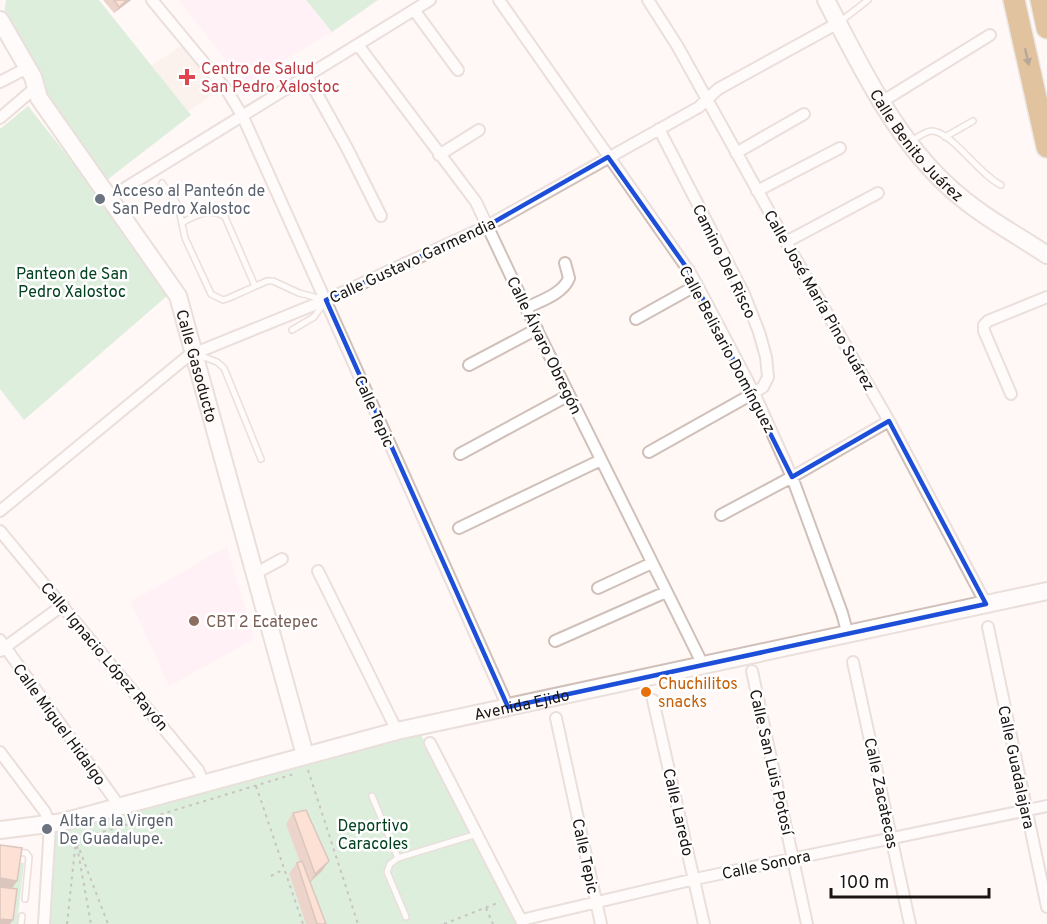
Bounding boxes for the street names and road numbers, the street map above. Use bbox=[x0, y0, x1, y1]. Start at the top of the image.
street label: Calle Benito Juárez bbox=[864, 86, 967, 207]
street label: Camino Del Risco bbox=[687, 201, 760, 322]
street label: Calle José María Pino Suárez bbox=[758, 207, 878, 395]
street label: Calle Gustavo Garmendia bbox=[327, 214, 499, 309]
street label: Calle Belisario Domínguez bbox=[674, 263, 779, 437]
street label: Calle Álvaro Obregón bbox=[501, 273, 587, 418]
street label: Calle Gasoducto bbox=[170, 308, 221, 425]
street label: Calle Tepic bbox=[348, 373, 398, 451]
street label: Calle Ignacio López Rayón bbox=[35, 579, 172, 736]
street label: Calle Miguel Hidalgo bbox=[7, 660, 109, 790]
street label: Avenida Ejido bbox=[472, 686, 572, 726]
street label: Calle San Luis Potosí bbox=[744, 688, 797, 839]
street label: Calle Guadalajara bbox=[992, 704, 1038, 831]
street label: Calle Zacatecas bbox=[859, 736, 902, 851]
street label: Calle Laredo bbox=[657, 766, 697, 858]
street label: Calle Tepic bbox=[566, 817, 602, 896]
street label: Calle Sonora bbox=[720, 847, 813, 885]

